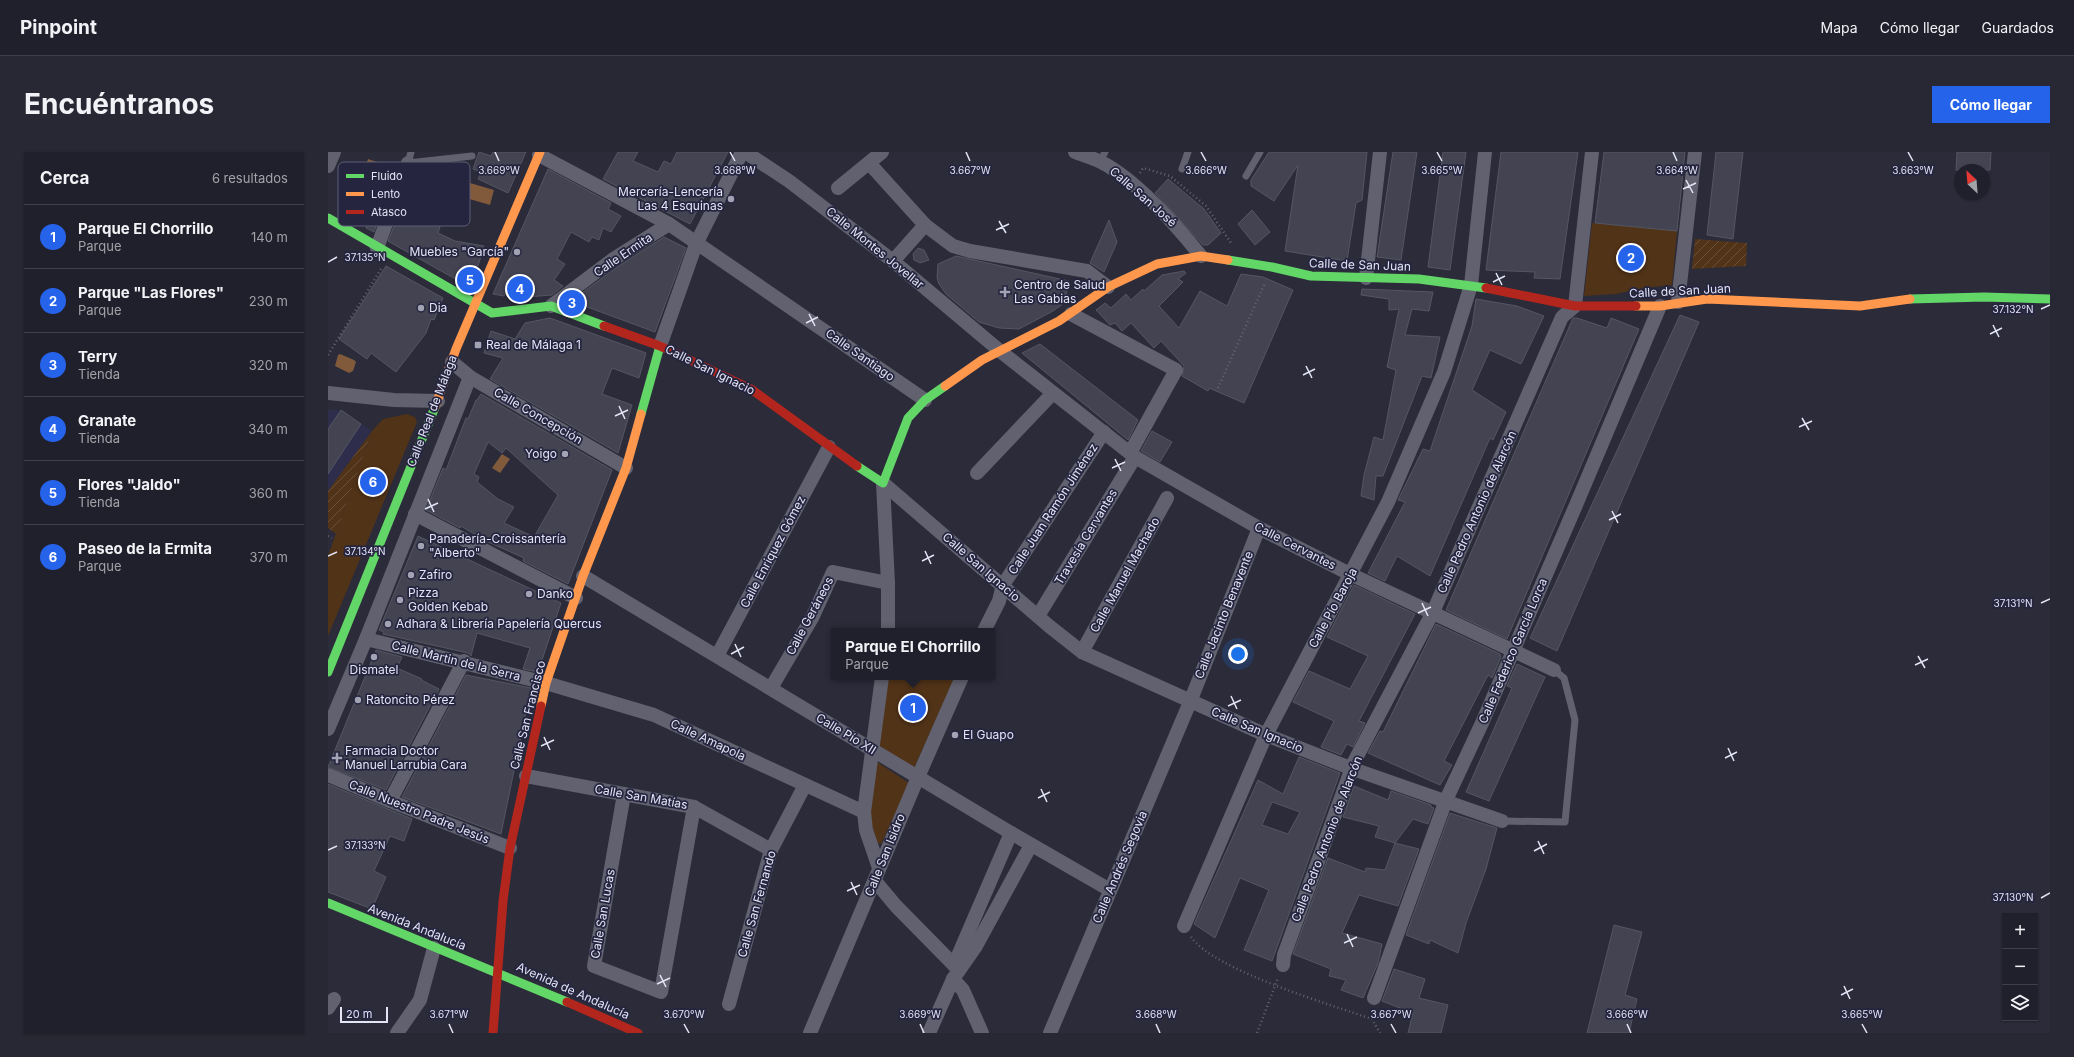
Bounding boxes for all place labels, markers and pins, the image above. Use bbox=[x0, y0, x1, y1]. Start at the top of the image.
place label: Mercería-Lencería Las 4 Esquinas bbox=[618, 184, 723, 213]
marker: Mercería-Lencería Las 4 Esquinas bbox=[726, 194, 736, 204]
pin: 2 bbox=[1618, 243, 1644, 273]
place label: Muebles "García" bbox=[409, 244, 509, 259]
marker: Muebles "García" bbox=[512, 247, 522, 257]
pin: 5 bbox=[457, 265, 483, 295]
pin: 4 bbox=[507, 274, 533, 304]
place label: Centro de Salud Las Gabias bbox=[1014, 277, 1105, 306]
marker: Centro de Salud Las Gabias bbox=[999, 286, 1011, 298]
pin: 3 bbox=[559, 288, 585, 318]
place label: Dia bbox=[429, 300, 447, 315]
marker: Dia bbox=[416, 303, 426, 313]
place label: Real de Málaga 1 bbox=[486, 337, 581, 352]
marker: Real de Málaga 1 bbox=[473, 340, 483, 350]
place label: Yoigo bbox=[525, 446, 557, 461]
marker: Yoigo bbox=[560, 449, 570, 459]
pin: 6 bbox=[360, 467, 386, 497]
place label: Panadería-Croissantería "Alberto" bbox=[429, 531, 566, 560]
marker: Panadería-Croissantería "Alberto" bbox=[416, 541, 426, 551]
place label: Zafiro bbox=[419, 567, 452, 582]
marker: Zafiro bbox=[406, 570, 416, 580]
place label: Pizza Golden Kebab bbox=[408, 585, 488, 614]
place label: Danko bbox=[537, 586, 573, 601]
marker: Danko bbox=[524, 589, 534, 599]
marker: Pizza Golden Kebab bbox=[395, 595, 405, 605]
place label: Adhara & Librería Papelería Quercus bbox=[396, 616, 602, 631]
marker: Adhara & Librería Papelería Quercus bbox=[383, 619, 393, 629]
marker: Dismatel bbox=[369, 652, 379, 662]
place label: Dismatel bbox=[350, 662, 398, 677]
place label: Ratoncito Pérez bbox=[366, 692, 455, 707]
pin: 1 bbox=[900, 693, 926, 723]
marker: Ratoncito Pérez bbox=[353, 695, 363, 705]
place label: El Guapo bbox=[963, 727, 1014, 742]
marker: El Guapo bbox=[950, 730, 960, 740]
place label: Farmacia Doctor Manuel Larrubia Cara bbox=[345, 743, 467, 772]
marker: Farmacia Doctor Manuel Larrubia Cara bbox=[332, 753, 342, 763]

